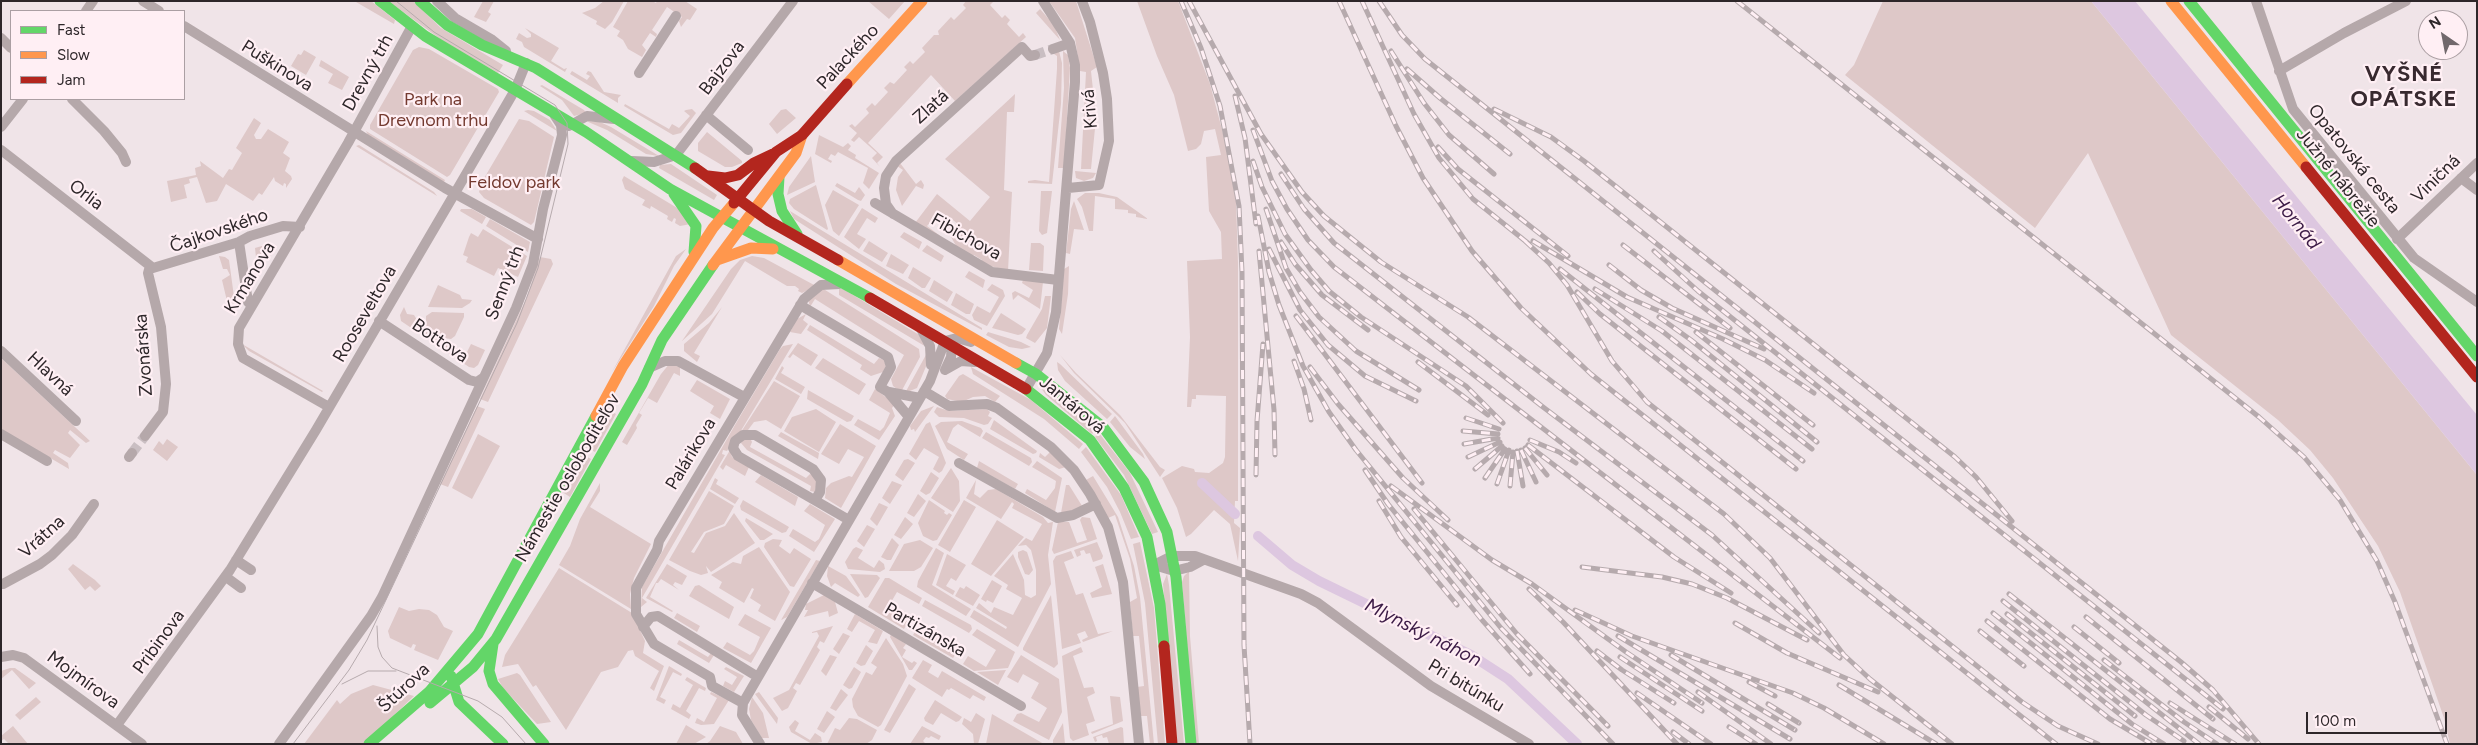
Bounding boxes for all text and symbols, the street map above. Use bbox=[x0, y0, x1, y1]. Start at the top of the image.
legend bbox=[10, 10, 185, 100]
north arrow bbox=[2418, 10, 2468, 60]
text: N bbox=[2426, 13, 2444, 33]
street label: Palackého bbox=[812, 20, 884, 94]
text: Fast bbox=[57, 21, 85, 39]
street label: Drevný trh bbox=[338, 31, 398, 115]
street label: Puškinova bbox=[237, 36, 317, 96]
street label: Bajzova bbox=[695, 37, 749, 99]
text: Slow bbox=[57, 46, 90, 64]
district label: VYŠNÉ OPÁTSKE bbox=[2350, 62, 2458, 114]
text: Jam bbox=[57, 71, 85, 89]
street label: Zlatá bbox=[909, 85, 953, 129]
street label: Krivá bbox=[1078, 88, 1102, 130]
park label: Park na Drevnom trhu bbox=[378, 89, 488, 132]
street label: Opatovská cesta bbox=[2303, 100, 2405, 218]
street label: Južné nábrežie bbox=[2292, 124, 2384, 232]
street label: Viničná bbox=[2407, 150, 2465, 208]
park label: Feldov park bbox=[468, 172, 560, 194]
street label: Orlia bbox=[65, 175, 107, 215]
water label: Hornád bbox=[2267, 190, 2325, 254]
street label: Čajkovského bbox=[167, 204, 271, 258]
street label: Fibichova bbox=[927, 209, 1005, 265]
street label: Krmanova bbox=[220, 238, 280, 318]
street label: Senný trh bbox=[481, 243, 529, 323]
street label: Rooseveltova bbox=[329, 262, 401, 366]
street label: Zvonárska bbox=[130, 313, 158, 397]
street label: Bottova bbox=[408, 314, 472, 368]
street label: Hlavná bbox=[22, 347, 78, 401]
street label: Jantárová bbox=[1035, 371, 1109, 439]
street label: Námestie osloboditeľov bbox=[511, 390, 625, 566]
street label: Palárikova bbox=[661, 414, 721, 494]
street label: Vrátna bbox=[15, 511, 69, 563]
water label: Mlynský náhon bbox=[1361, 594, 1485, 672]
street label: Partizánska bbox=[880, 598, 970, 662]
street label: Pribinova bbox=[129, 606, 189, 678]
street label: Mojmírova bbox=[42, 646, 124, 714]
street label: Pri bitúnku bbox=[1424, 655, 1508, 717]
street label: Štúrova bbox=[374, 659, 434, 717]
scale bar bbox=[2308, 702, 2449, 734]
text: 100 m bbox=[2314, 712, 2356, 730]

